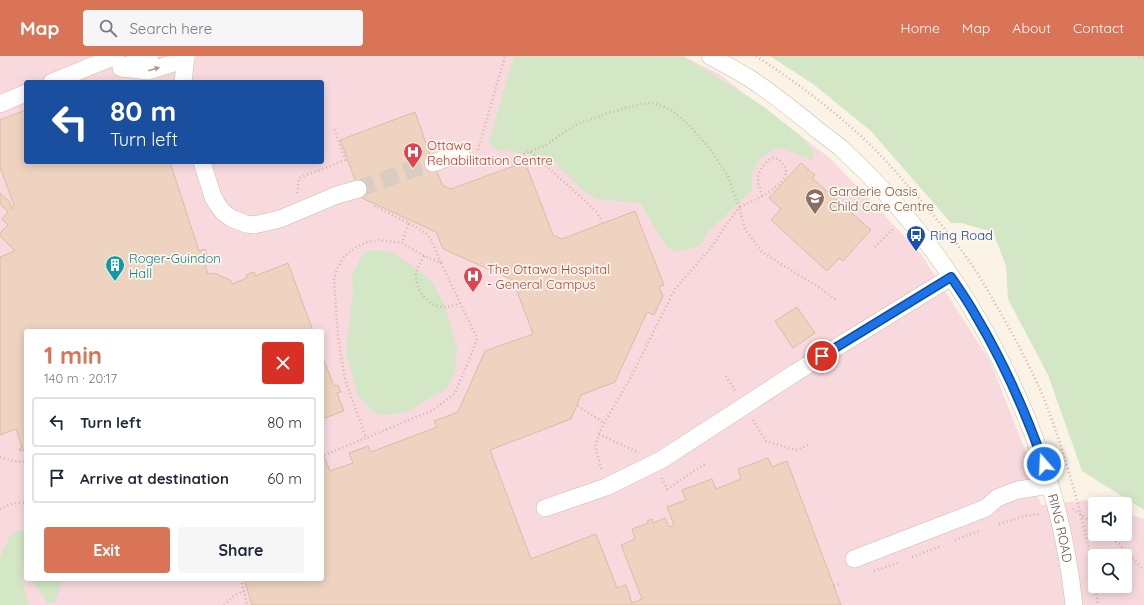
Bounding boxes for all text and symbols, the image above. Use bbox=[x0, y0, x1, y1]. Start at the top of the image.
search box bbox=[83, 10, 363, 46]
text: Map bbox=[20, 16, 59, 40]
icon: search bbox=[97, 17, 119, 39]
text: Search here bbox=[129, 19, 212, 38]
text: Home bbox=[901, 19, 940, 37]
text: Map bbox=[962, 19, 990, 37]
text: About bbox=[1012, 19, 1051, 37]
text: Contact bbox=[1073, 19, 1124, 37]
one-way arrow bbox=[148, 66, 160, 72]
text: 80 m bbox=[110, 93, 176, 128]
icon: left bbox=[44, 96, 96, 148]
text: Turn left bbox=[110, 128, 178, 151]
place label: Ottawa Rehabilitation Centre bbox=[427, 137, 553, 168]
hospital icon: Ottawa Rehabilitation Centre bbox=[402, 141, 424, 169]
place label: Garderie Oasis Child Care Centre bbox=[829, 183, 934, 214]
school or university icon: Garderie Oasis Child Care Centre bbox=[804, 187, 826, 215]
bus stop icon: Ring Road bbox=[905, 224, 927, 252]
place label: Ring Road bbox=[930, 227, 993, 243]
place label: Roger-Guindon Hall bbox=[129, 250, 221, 281]
building icon: Roger-Guindon Hall bbox=[104, 254, 126, 282]
place label: The Ottawa Hospital - General Campus bbox=[487, 261, 610, 292]
hospital icon: The Ottawa Hospital - General Campus bbox=[462, 265, 484, 293]
pin bbox=[805, 339, 839, 373]
text: 1 min bbox=[44, 340, 102, 370]
button: close bbox=[262, 342, 304, 384]
icon: arrive bbox=[811, 345, 833, 367]
text: 140 m · 20:17 bbox=[44, 370, 117, 386]
icon: left bbox=[46, 411, 68, 433]
text: Turn left bbox=[80, 413, 142, 432]
text: 80 m bbox=[267, 413, 302, 432]
position arrow bbox=[1023, 443, 1065, 485]
icon: arrive bbox=[46, 467, 68, 489]
text: Arrive at destination bbox=[80, 469, 229, 488]
text: 60 m bbox=[267, 469, 302, 488]
street label: RING ROAD bbox=[1045, 492, 1076, 564]
map controls bbox=[1088, 497, 1132, 593]
button: sound bbox=[1088, 497, 1132, 541]
button: Exit bbox=[44, 527, 170, 573]
button: Share bbox=[178, 527, 304, 573]
button: search bbox=[1088, 549, 1132, 593]

